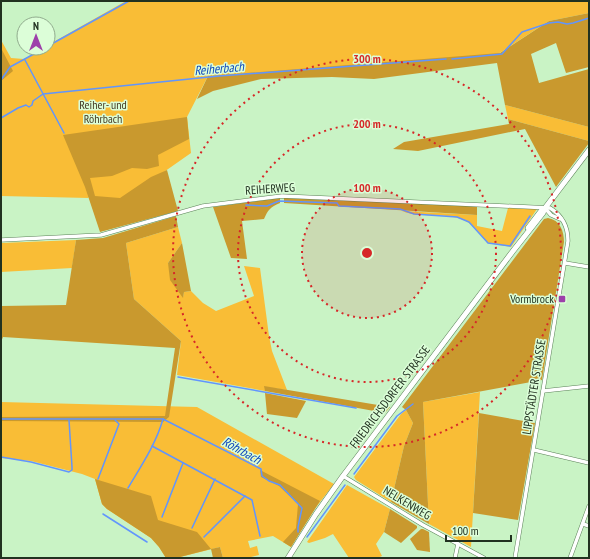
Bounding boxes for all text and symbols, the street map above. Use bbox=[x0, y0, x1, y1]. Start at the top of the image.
north arrow bbox=[16, 16, 56, 56]
text: N bbox=[33, 19, 39, 33]
text: 300 m bbox=[353, 51, 381, 66]
water label: Reiherbach bbox=[194, 58, 246, 79]
park label: Reiher- und Röhrbach bbox=[79, 97, 127, 126]
text: 200 m bbox=[353, 116, 381, 131]
street label: REIHERWEG bbox=[245, 179, 295, 198]
text: 100 m bbox=[353, 180, 381, 195]
centre of rings bbox=[360, 246, 374, 260]
place label: Vormbrock bbox=[509, 291, 554, 306]
marker: Vormbrock bbox=[557, 294, 567, 304]
street label: LIPPSTÄDTER STRASSE bbox=[519, 338, 548, 435]
street label: FRIEDRICHSDORFER STRASSE bbox=[346, 342, 433, 451]
water label: Röhrbach bbox=[219, 433, 265, 469]
street label: NELKENWEG bbox=[381, 482, 434, 523]
scale bar bbox=[446, 517, 511, 543]
text: 100 m bbox=[452, 523, 479, 538]

